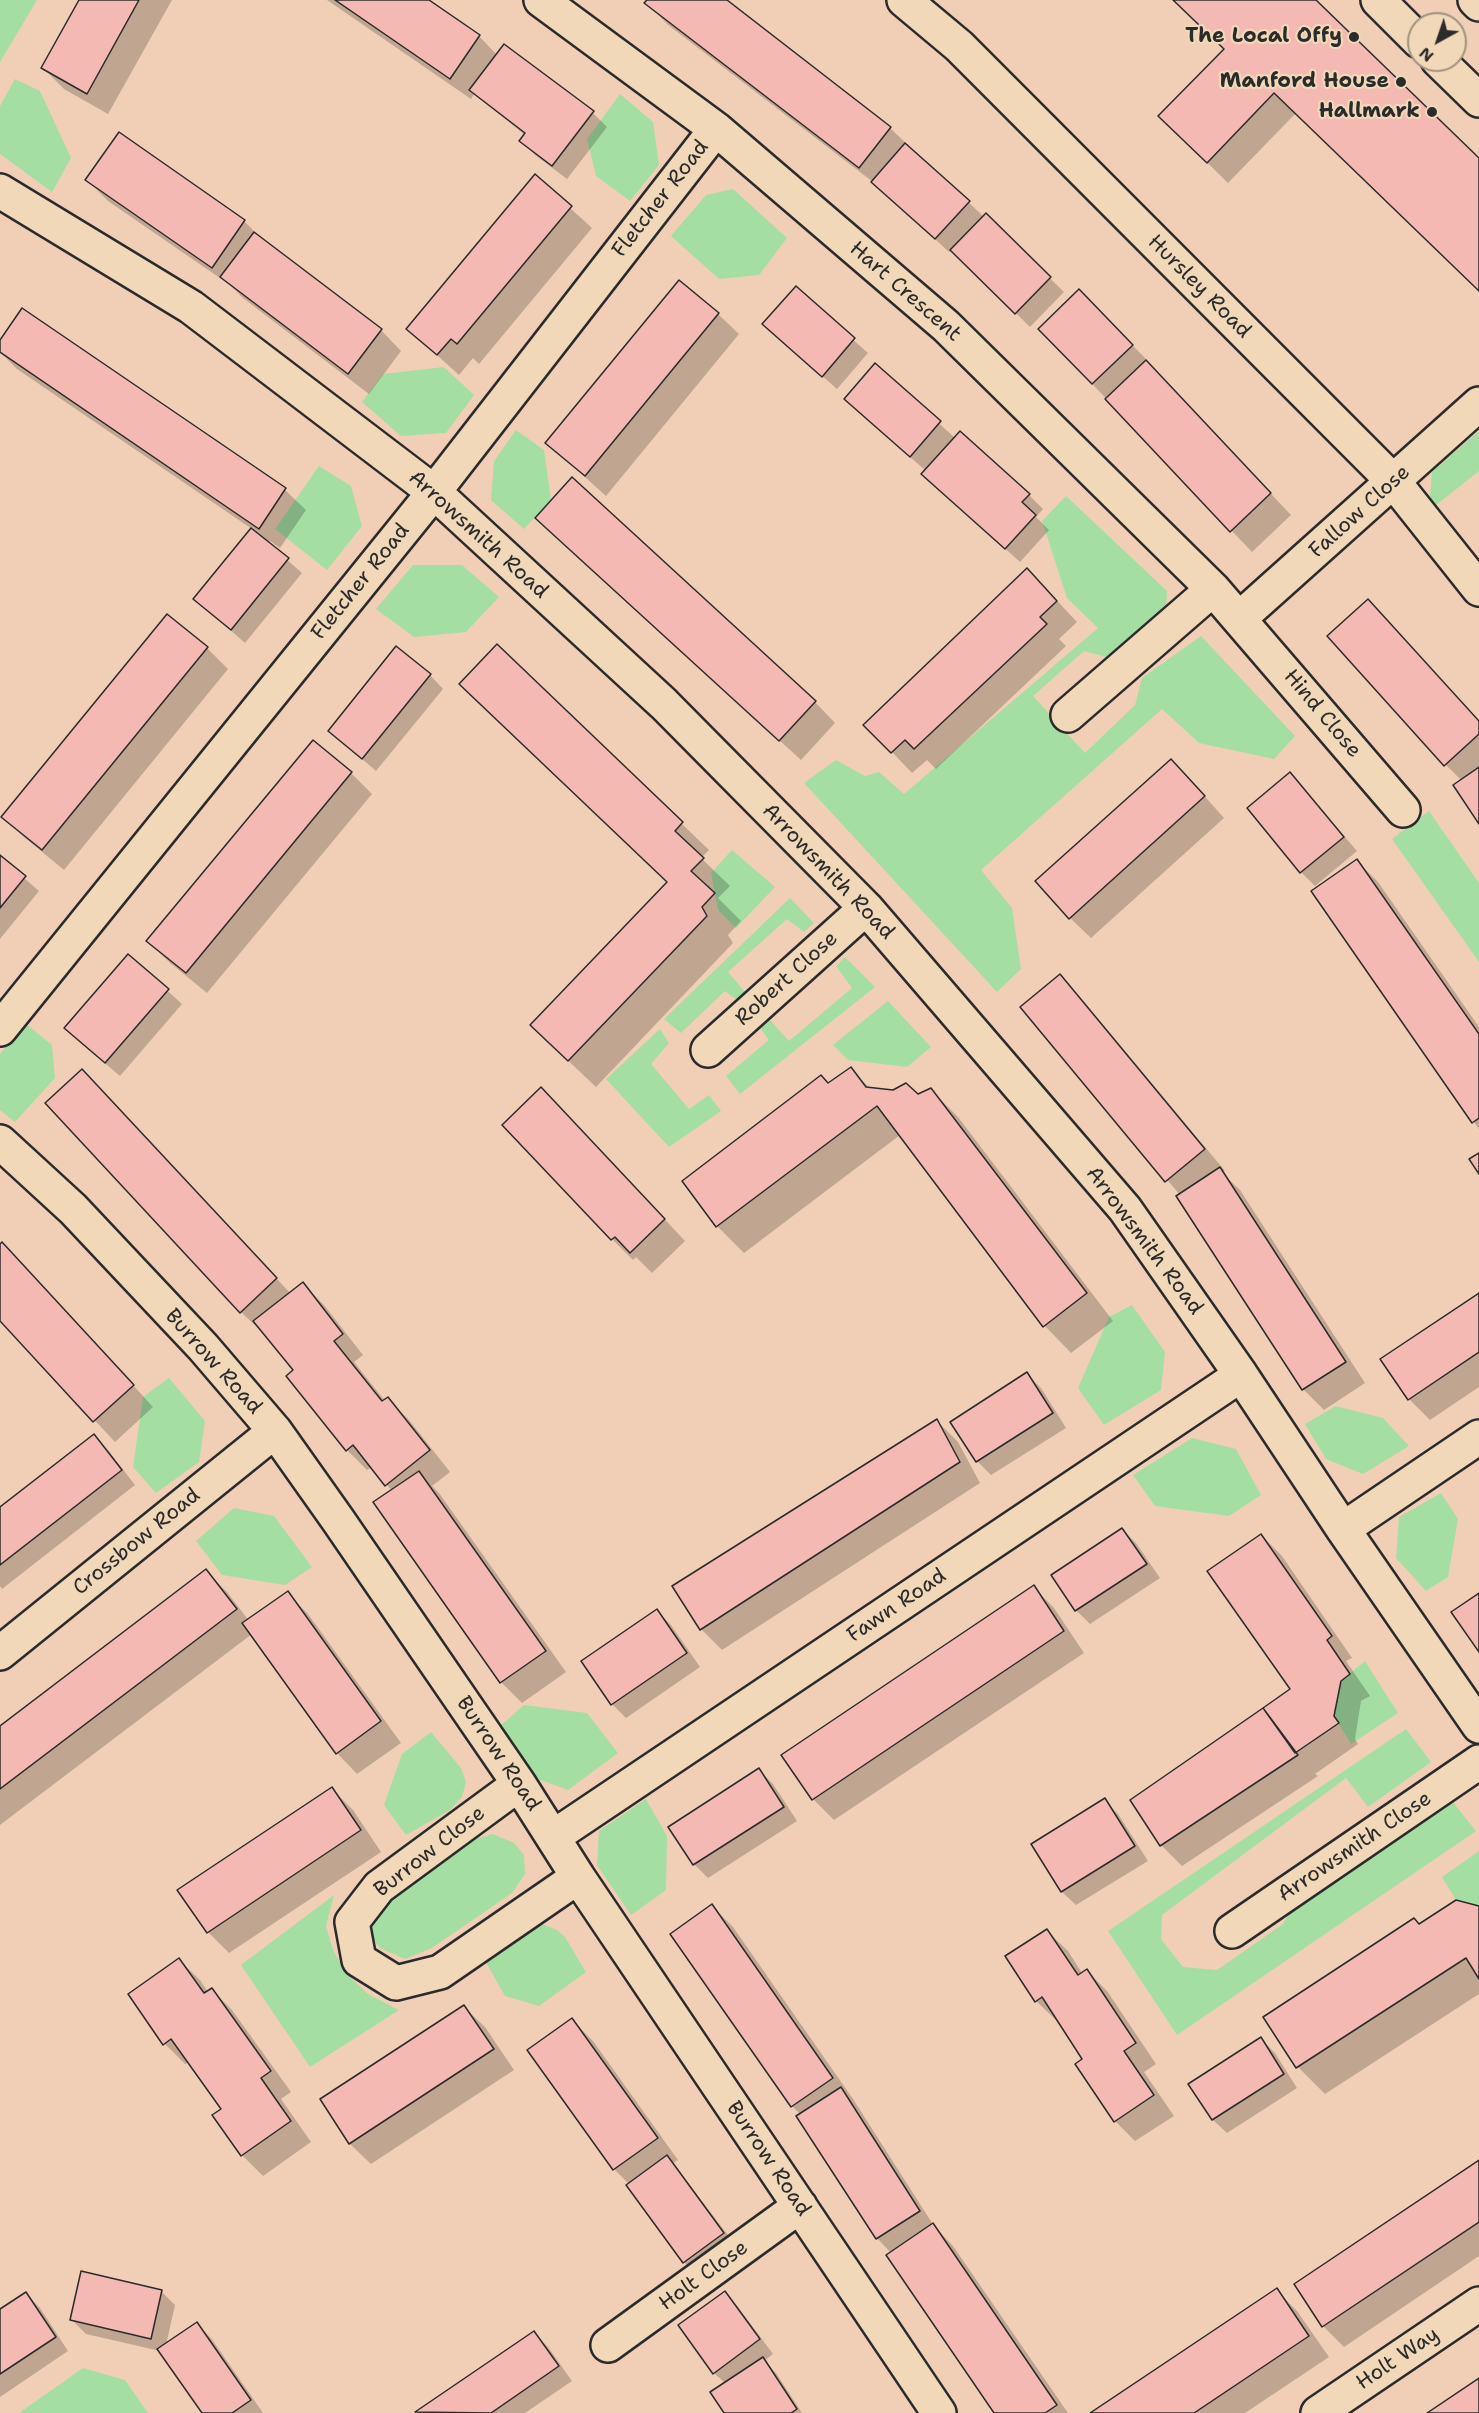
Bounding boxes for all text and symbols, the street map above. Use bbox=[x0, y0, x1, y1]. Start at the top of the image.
north arrow bbox=[1407, 12, 1467, 72]
place label: The Local Offy bbox=[1185, 24, 1342, 50]
marker: The Local Offy bbox=[1347, 30, 1361, 44]
text: N bbox=[1415, 43, 1438, 67]
place label: Manford House bbox=[1220, 69, 1389, 95]
marker: Manford House bbox=[1394, 75, 1408, 89]
place label: Hallmark bbox=[1319, 99, 1420, 125]
marker: Hallmark bbox=[1425, 105, 1439, 119]
street label: Fletcher Road bbox=[607, 135, 715, 263]
street label: Hursley Road bbox=[1142, 230, 1256, 344]
street label: Hart Crescent bbox=[844, 237, 966, 347]
street label: Fallow Close bbox=[1304, 460, 1416, 564]
street label: Arrowsmith Road bbox=[403, 466, 553, 604]
street label: Fletcher Road bbox=[307, 519, 415, 645]
street label: Hind Close bbox=[1278, 665, 1366, 763]
street label: Arrowsmith Road bbox=[757, 799, 899, 945]
street label: Robert Close bbox=[731, 926, 843, 1032]
street label: Arrowsmith Road bbox=[1080, 1162, 1208, 1320]
street label: Burrow Road bbox=[159, 1304, 267, 1420]
street label: Crossbow Road bbox=[68, 1483, 206, 1601]
street label: Fawn Road bbox=[843, 1564, 951, 1648]
street label: Burrow Road bbox=[450, 1692, 546, 1816]
street label: Arrowsmith Close bbox=[1273, 1786, 1437, 1908]
street label: Burrow Close bbox=[370, 1801, 490, 1903]
street label: Burrow Road bbox=[720, 2097, 816, 2221]
street label: Holt Close bbox=[655, 2235, 753, 2317]
street label: Holt Way bbox=[1352, 2322, 1444, 2396]

